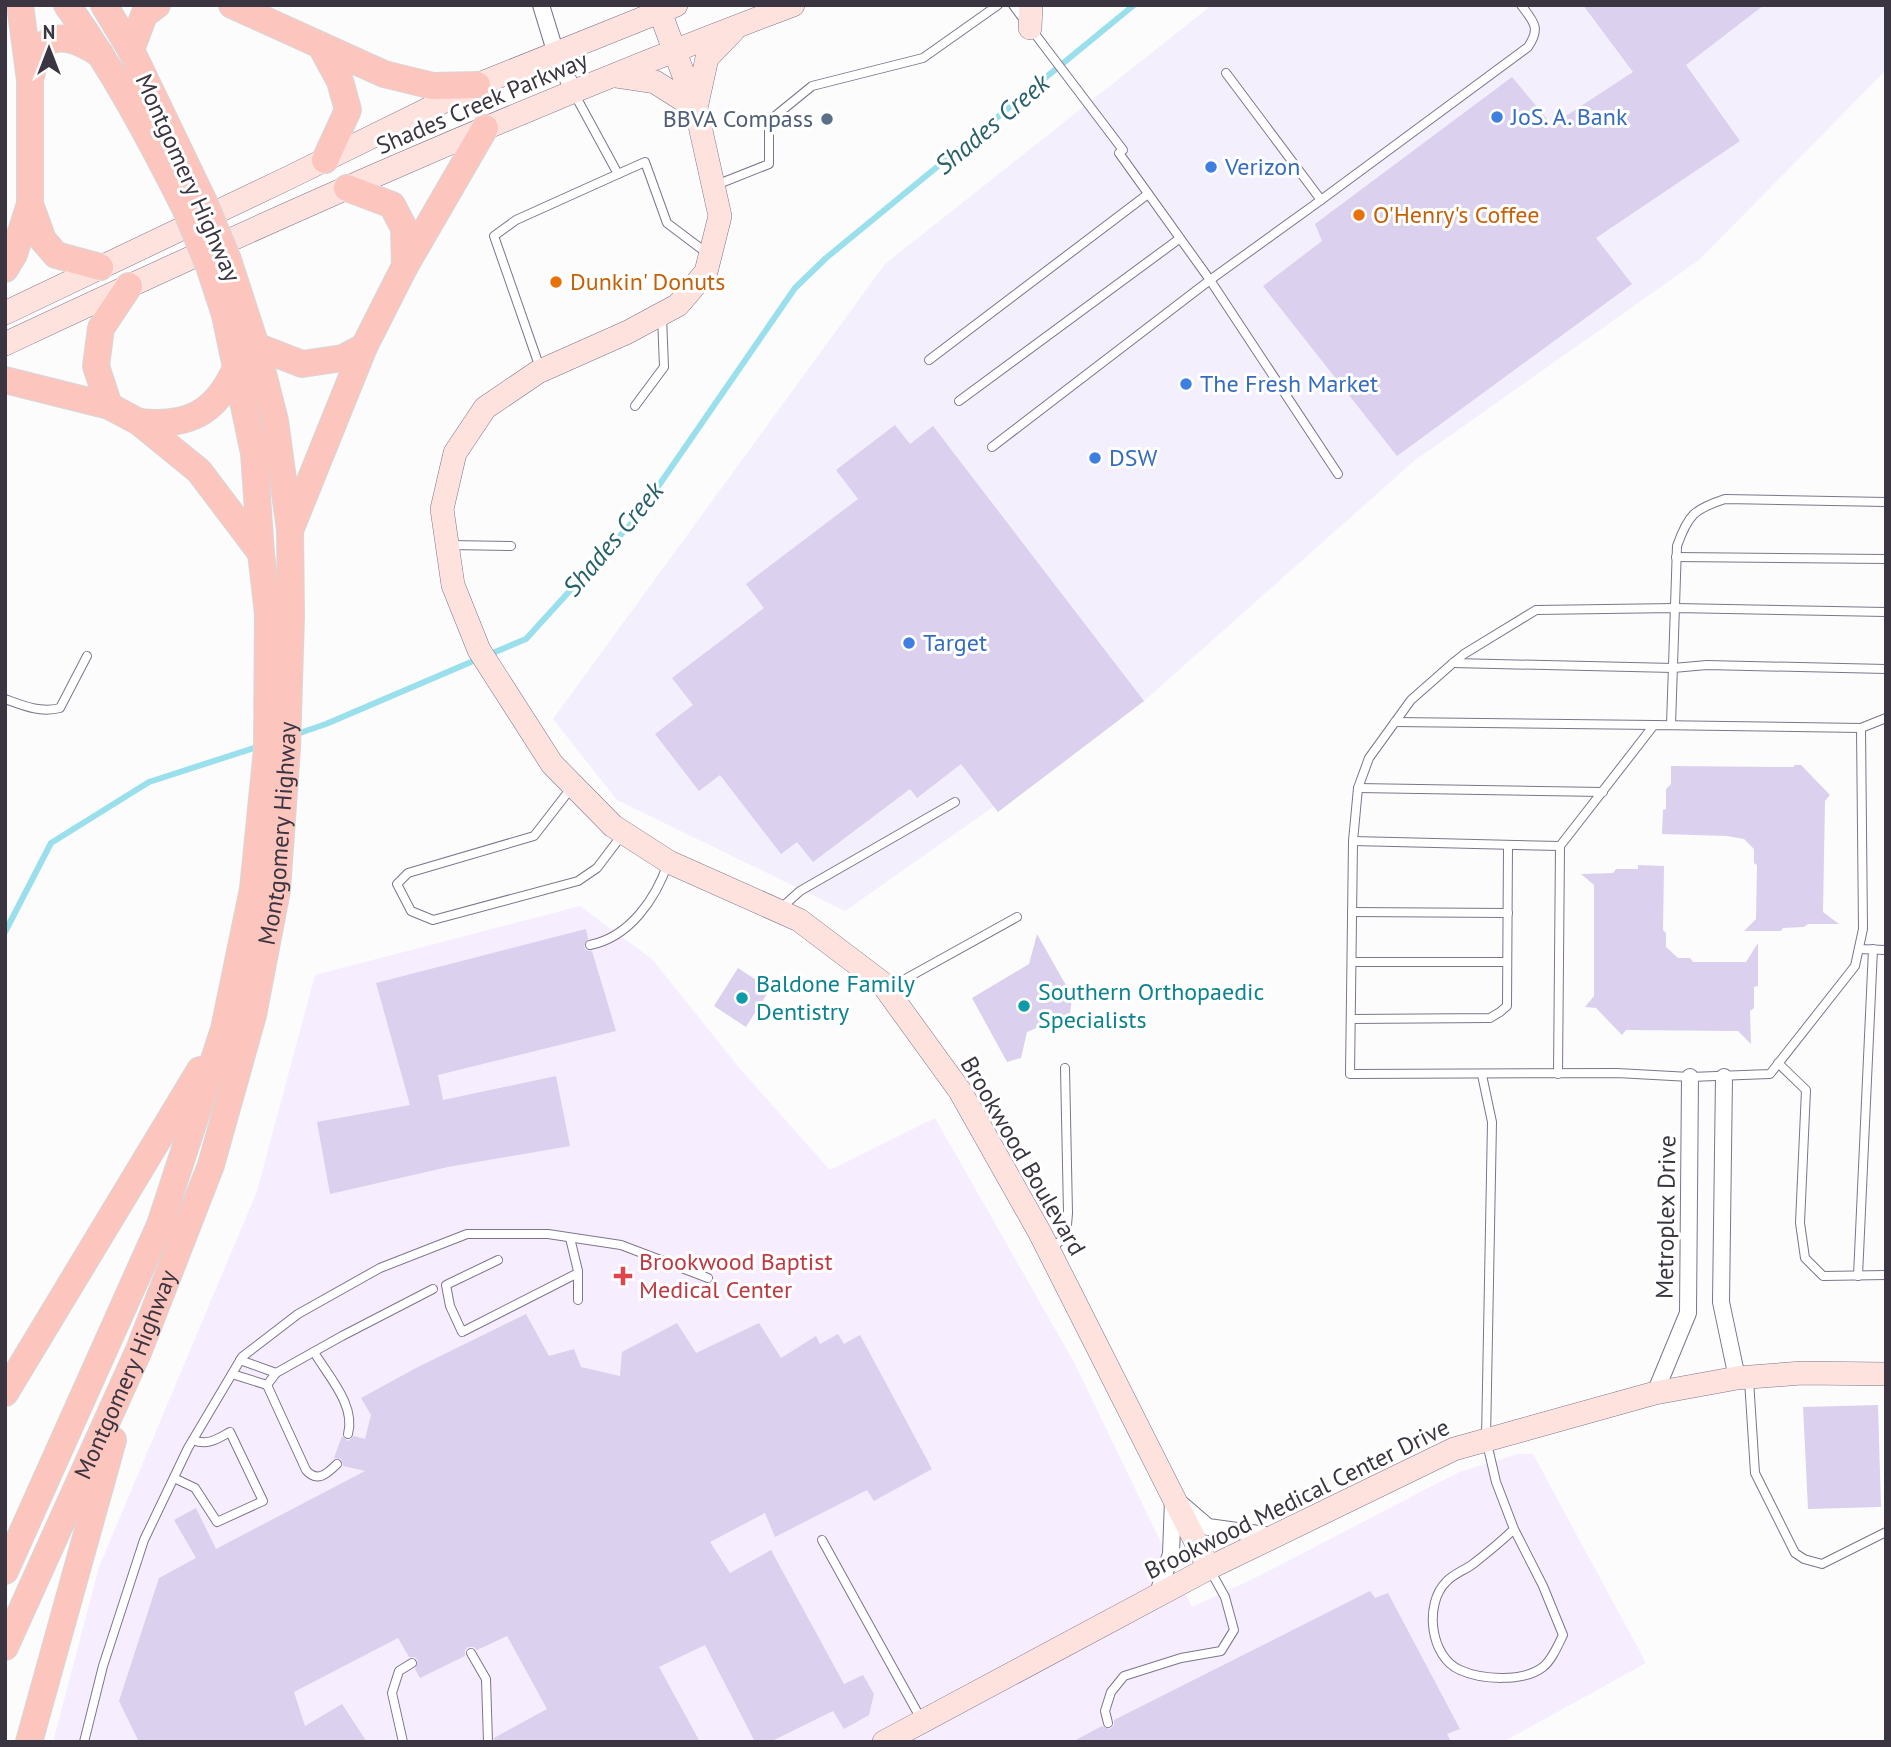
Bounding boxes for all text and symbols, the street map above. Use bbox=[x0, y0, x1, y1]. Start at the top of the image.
north arrow bbox=[14, 14, 84, 84]
text: N bbox=[43, 20, 55, 44]
street label: Shades Creek Parkway bbox=[371, 44, 592, 161]
water label: Shades Creek bbox=[928, 65, 1057, 181]
street label: Montgomery Highway bbox=[129, 69, 248, 287]
place label: JoS. A. Bank bbox=[1510, 101, 1628, 132]
place label: BBVA Compass bbox=[663, 103, 813, 134]
marker: JoS. A. Bank bbox=[1489, 109, 1505, 125]
marker: BBVA Compass bbox=[819, 111, 835, 127]
place label: Verizon bbox=[1224, 151, 1300, 182]
marker: Verizon bbox=[1203, 159, 1219, 175]
place label: O'Henry's Coffee bbox=[1373, 199, 1539, 230]
marker: O'Henry's Coffee bbox=[1351, 207, 1367, 223]
place label: Dunkin' Donuts bbox=[570, 266, 725, 297]
marker: Dunkin' Donuts bbox=[548, 274, 564, 290]
place label: The Fresh Market bbox=[1200, 368, 1378, 399]
marker: The Fresh Market bbox=[1178, 376, 1194, 392]
place label: DSW bbox=[1109, 442, 1157, 473]
marker: DSW bbox=[1087, 450, 1103, 466]
water label: Shades Creek bbox=[555, 474, 671, 603]
place label: Target bbox=[923, 627, 987, 658]
marker: Target bbox=[901, 635, 917, 651]
street label: Montgomery Highway bbox=[251, 721, 303, 948]
place label: Baldone Family Dentistry bbox=[756, 968, 915, 1027]
place label: Southern Orthopaedic Specialists bbox=[1038, 976, 1265, 1035]
marker: Baldone Family Dentistry bbox=[734, 990, 750, 1006]
marker: Southern Orthopaedic Specialists bbox=[1016, 998, 1032, 1014]
street label: Brookwood Boulevard bbox=[954, 1051, 1093, 1261]
street label: Metroplex Drive bbox=[1649, 1135, 1682, 1299]
place label: Brookwood Baptist Medical Center bbox=[639, 1246, 833, 1305]
street label: Montgomery Highway bbox=[67, 1265, 184, 1484]
marker: Brookwood Baptist Medical Center bbox=[613, 1266, 633, 1286]
street label: Brookwood Medical Center Drive bbox=[1139, 1411, 1454, 1586]

